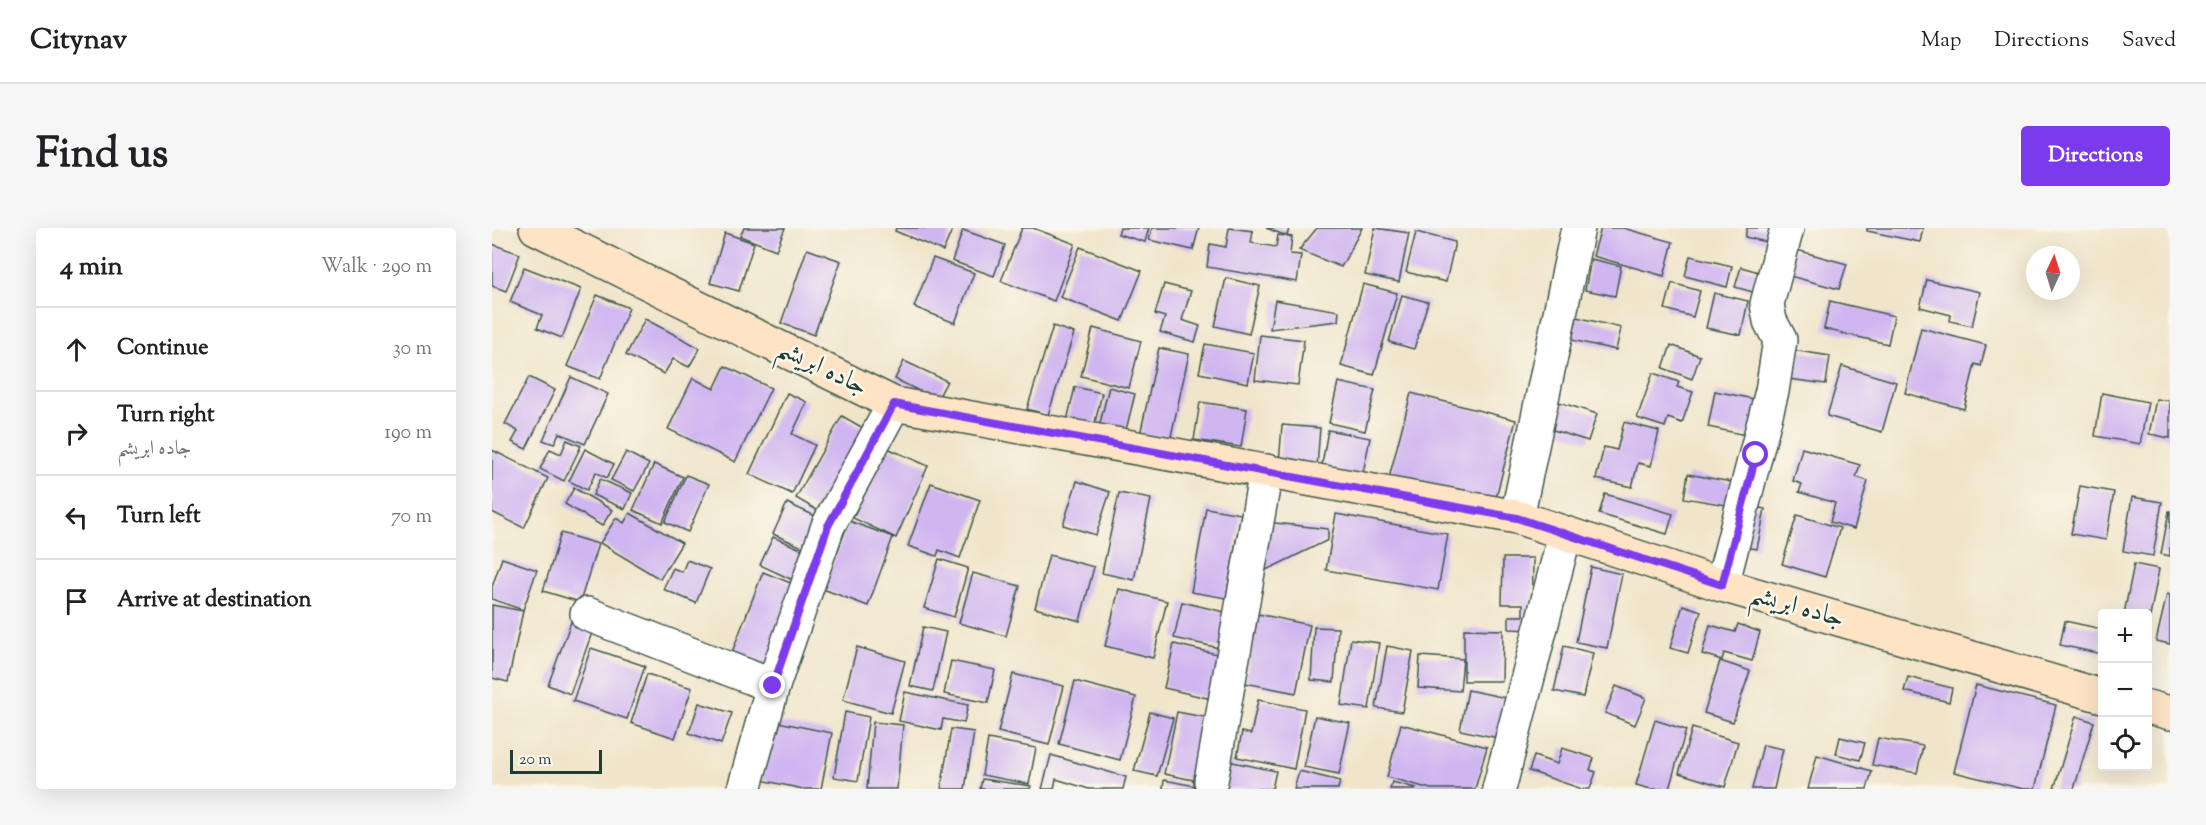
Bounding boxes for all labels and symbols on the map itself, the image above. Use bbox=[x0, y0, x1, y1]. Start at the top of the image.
north arrow bbox=[2026, 246, 2080, 300]
street label: جاده ابریشم bbox=[768, 330, 874, 410]
route start bbox=[1742, 441, 1768, 467]
street label: جاده ابریشم bbox=[1744, 576, 1849, 643]
route end bbox=[759, 672, 785, 698]
scale bar bbox=[510, 747, 602, 774]

